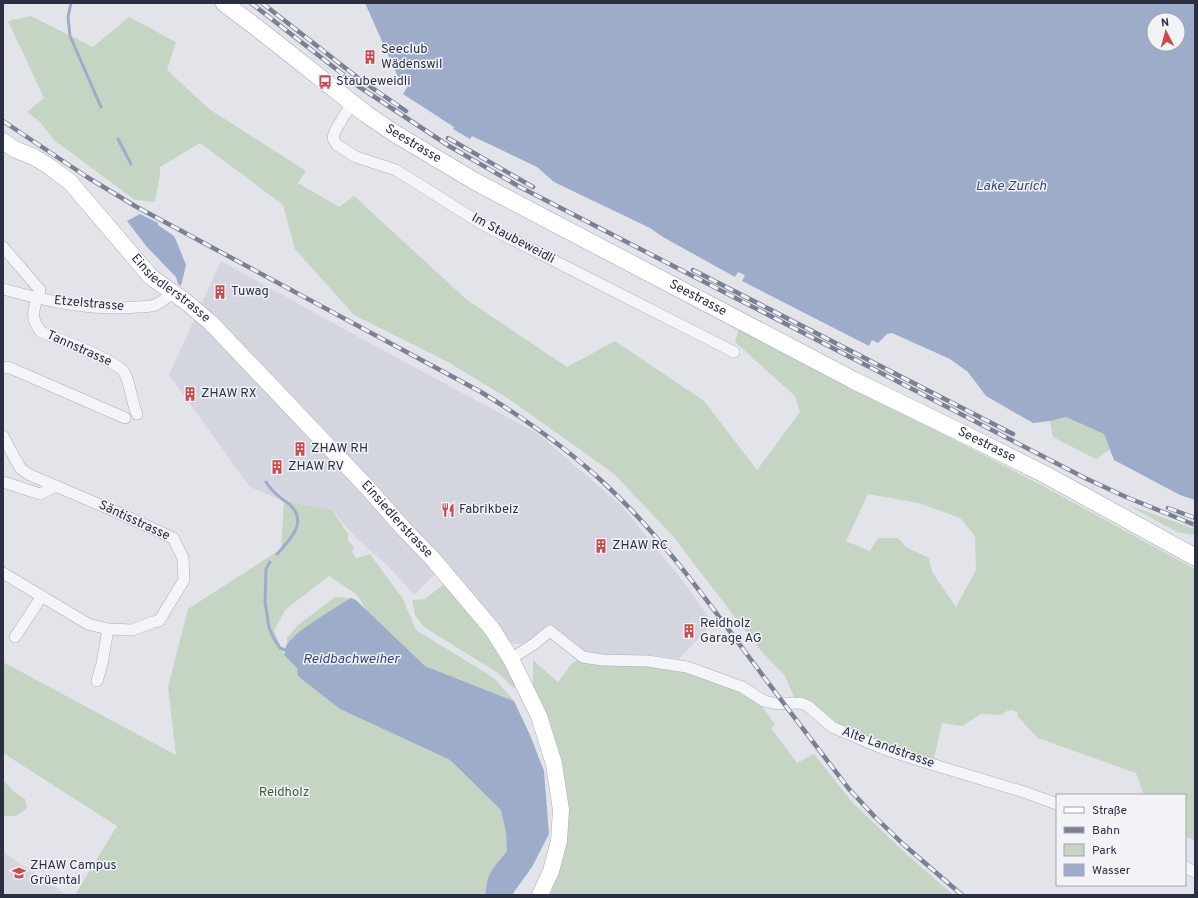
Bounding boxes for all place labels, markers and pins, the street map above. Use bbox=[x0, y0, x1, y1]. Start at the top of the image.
place label: Seeclub Wädenswil bbox=[381, 42, 442, 73]
building icon: Seeclub Wädenswil bbox=[362, 49, 378, 65]
bus stop icon: Staubeweidli bbox=[317, 74, 333, 90]
place label: Staubeweidli bbox=[336, 74, 410, 90]
building icon: Tuwag bbox=[212, 284, 228, 300]
place label: Tuwag bbox=[231, 284, 269, 300]
building icon: ZHAW RX bbox=[182, 386, 198, 402]
place label: ZHAW RX bbox=[201, 386, 257, 402]
building icon: ZHAW RH bbox=[292, 441, 308, 457]
place label: ZHAW RH bbox=[311, 441, 368, 457]
building icon: ZHAW RV bbox=[269, 459, 285, 475]
place label: ZHAW RV bbox=[288, 459, 344, 475]
restaurant icon: Fabrikbeiz bbox=[440, 502, 456, 518]
place label: Fabrikbeiz bbox=[459, 502, 519, 518]
building icon: ZHAW RC bbox=[593, 538, 609, 554]
place label: ZHAW RC bbox=[612, 538, 668, 554]
place label: Reidholz Garage AG bbox=[700, 616, 762, 647]
building icon: Reidholz Garage AG bbox=[681, 623, 697, 639]
place label: ZHAW Campus Grüental bbox=[30, 858, 117, 889]
school or university icon: ZHAW Campus Grüental bbox=[11, 865, 27, 881]

